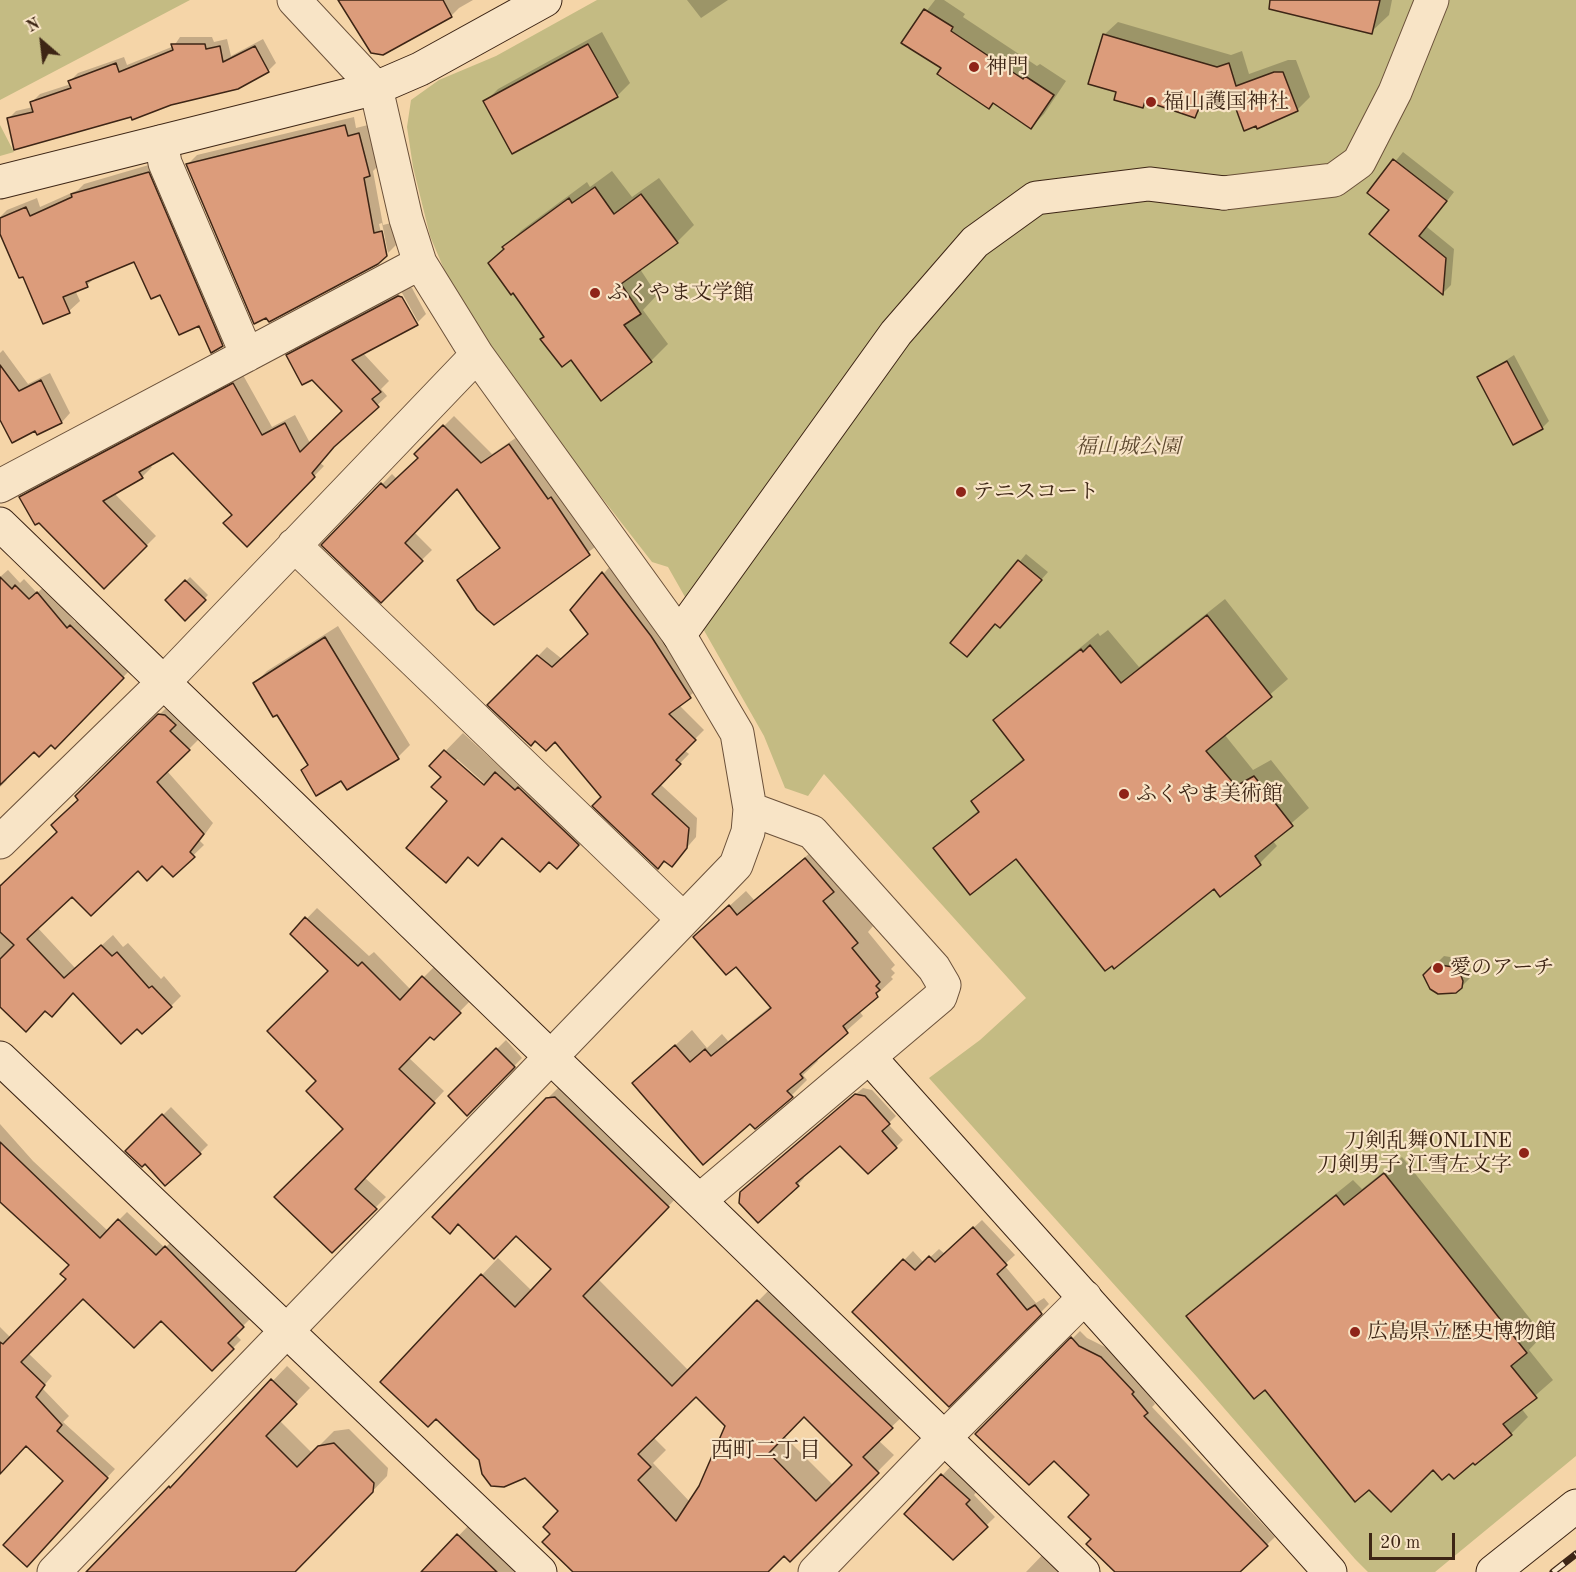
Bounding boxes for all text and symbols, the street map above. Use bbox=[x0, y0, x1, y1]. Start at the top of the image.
north arrow bbox=[12, 12, 72, 72]
text: N bbox=[24, 16, 43, 36]
place label: 神門 bbox=[986, 54, 1028, 80]
marker: 神門 bbox=[967, 60, 981, 74]
place label: 福山護国神社 bbox=[1163, 89, 1289, 115]
marker: 福山護国神社 bbox=[1144, 95, 1158, 109]
place label: ふくやま文学館 bbox=[607, 280, 754, 306]
marker: ふくやま文学館 bbox=[588, 286, 602, 300]
park label: 福山城公園 bbox=[1076, 434, 1180, 460]
place label: テニスコート bbox=[973, 479, 1099, 505]
marker: テニスコート bbox=[954, 485, 968, 499]
place label: ふくやま美術館 bbox=[1136, 781, 1283, 807]
marker: ふくやま美術館 bbox=[1117, 787, 1131, 801]
place label: 愛のアーチ bbox=[1450, 955, 1554, 981]
marker: 愛のアーチ bbox=[1431, 961, 1445, 975]
place label: 刀剣乱舞ONLINE 刀剣男子 江雪左文字 bbox=[1317, 1128, 1512, 1178]
marker: 刀剣乱舞ONLINE 刀剣男子 江雪左文字 bbox=[1517, 1146, 1531, 1160]
place label: 広島県立歴史博物館 bbox=[1367, 1319, 1556, 1345]
marker: 広島県立歴史博物館 bbox=[1348, 1325, 1362, 1339]
district label: 西町二丁目 bbox=[711, 1438, 821, 1464]
scale bar bbox=[1372, 1521, 1458, 1559]
text: 20 m bbox=[1380, 1534, 1420, 1552]

